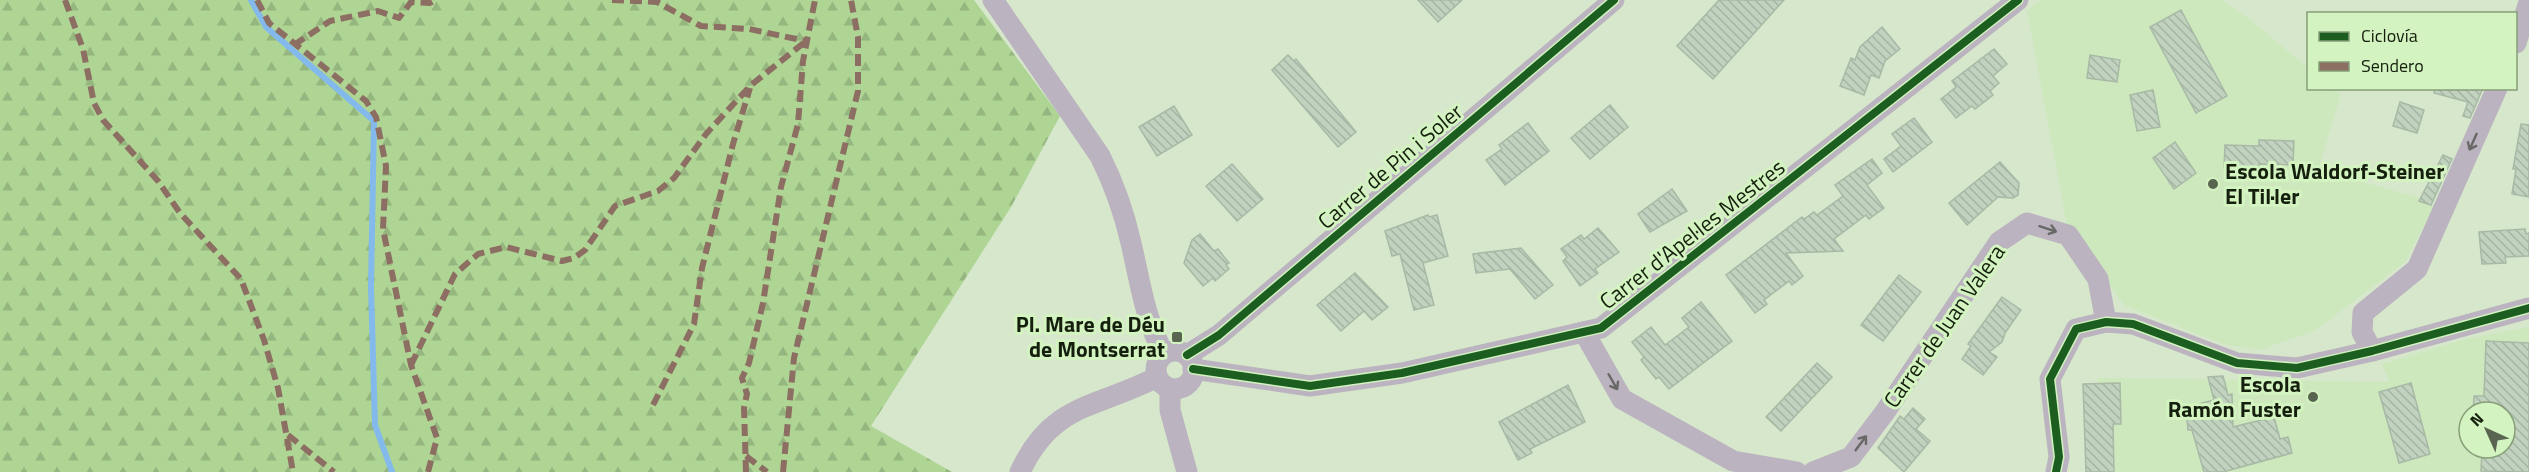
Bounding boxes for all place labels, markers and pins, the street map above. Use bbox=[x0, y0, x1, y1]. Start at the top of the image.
place label: Escola Waldorf-Steiner El Til·ler bbox=[2225, 154, 2444, 213]
marker: Escola Waldorf-Steiner El Til·ler bbox=[2206, 177, 2220, 191]
place label: Pl. Mare de Déu de Montserrat bbox=[1016, 307, 1165, 366]
marker: Pl. Mare de Déu de Montserrat bbox=[1170, 330, 1184, 344]
place label: Escola Ramón Fuster bbox=[2168, 367, 2301, 426]
marker: Escola Ramón Fuster bbox=[2306, 390, 2320, 404]

